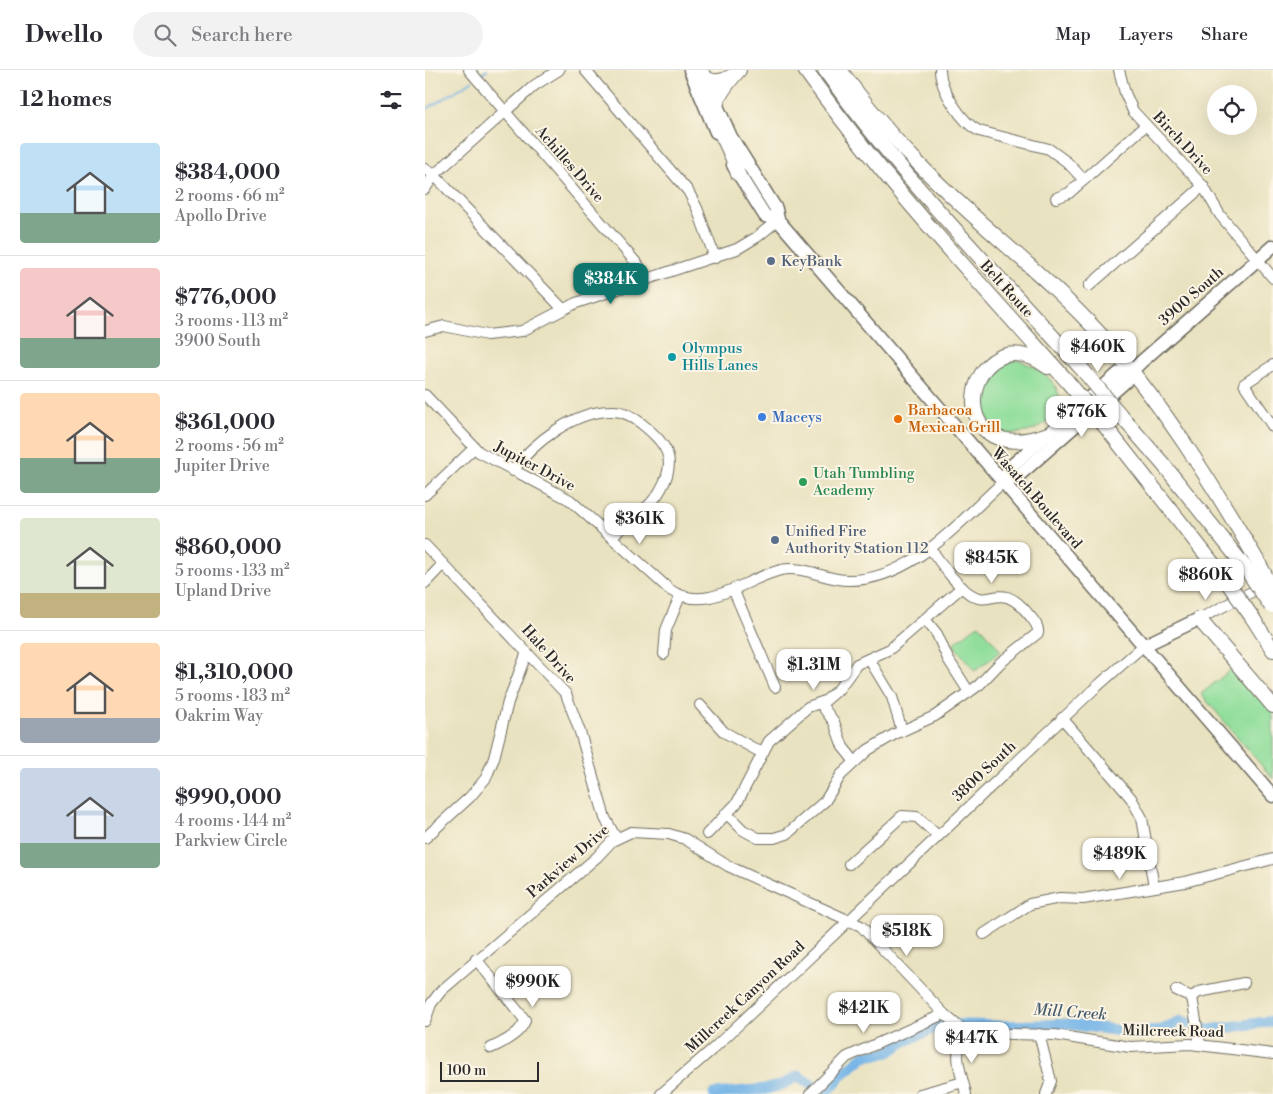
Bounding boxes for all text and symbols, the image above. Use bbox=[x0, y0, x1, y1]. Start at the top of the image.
search box bbox=[133, 12, 483, 57]
text: Dwello bbox=[25, 20, 103, 50]
icon: search bbox=[151, 21, 179, 49]
text: Search here bbox=[191, 23, 293, 47]
text: Map bbox=[1056, 23, 1091, 46]
text: Layers bbox=[1119, 23, 1173, 46]
text: Share bbox=[1201, 23, 1248, 46]
map controls bbox=[1207, 85, 1257, 135]
button: locate bbox=[1207, 85, 1257, 135]
icon: filters bbox=[377, 86, 405, 114]
text: 12 homes bbox=[20, 87, 112, 113]
street label: Birch Drive bbox=[1148, 107, 1217, 179]
street label: Achilles Drive bbox=[530, 121, 608, 207]
text: $384,000 bbox=[175, 160, 280, 186]
icon: home bbox=[60, 163, 120, 223]
text: 2 rooms · 66 m² bbox=[175, 186, 285, 206]
text: Apollo Drive bbox=[175, 206, 267, 226]
place label: KeyBank bbox=[781, 252, 843, 271]
marker: KeyBank bbox=[765, 255, 777, 267]
street label: Belt Route bbox=[975, 256, 1037, 322]
pin: $384K bbox=[576, 262, 646, 305]
street label: 3900 South bbox=[1155, 263, 1228, 330]
text: $384K bbox=[584, 269, 638, 289]
text: $776,000 bbox=[175, 285, 277, 311]
icon: home bbox=[60, 288, 120, 348]
text: 3 rooms · 113 m² bbox=[175, 311, 288, 331]
pin: $460K bbox=[1063, 330, 1133, 373]
text: 3900 South bbox=[175, 331, 261, 351]
text: $460K bbox=[1071, 337, 1125, 357]
place label: Olympus Hills Lanes bbox=[682, 339, 758, 375]
marker: Olympus Hills Lanes bbox=[666, 351, 678, 363]
pin: $776K bbox=[1047, 396, 1117, 438]
place label: Barbacoa Mexican Grill bbox=[907, 401, 1001, 437]
text: $776K bbox=[1057, 402, 1107, 422]
place label: Maceys bbox=[772, 408, 822, 427]
text: $361,000 bbox=[175, 410, 275, 436]
marker: Maceys bbox=[756, 411, 768, 423]
icon: home bbox=[60, 413, 120, 473]
marker: Barbacoa Mexican Grill bbox=[892, 413, 904, 425]
text: 2 rooms · 56 m² bbox=[175, 436, 284, 456]
street label: Jupiter Drive bbox=[490, 437, 578, 496]
street label: Wasatch Boulevard bbox=[987, 443, 1086, 553]
text: Jupiter Drive bbox=[175, 456, 270, 476]
place label: Utah Tumbling Academy bbox=[812, 464, 915, 500]
marker: Utah Tumbling Academy bbox=[797, 476, 809, 488]
pin: $361K bbox=[605, 502, 675, 545]
text: $361K bbox=[615, 509, 665, 529]
place label: Unified Fire Authority Station 112 bbox=[784, 522, 929, 558]
marker: Unified Fire Authority Station 112 bbox=[769, 534, 781, 546]
text: $860,000 bbox=[175, 535, 282, 561]
icon: home bbox=[60, 538, 120, 598]
pin: $845K bbox=[957, 542, 1027, 584]
text: $845K bbox=[965, 548, 1019, 568]
pin: $860K bbox=[1171, 558, 1241, 601]
text: 5 rooms · 133 m² bbox=[175, 561, 290, 581]
text: $860K bbox=[1179, 565, 1233, 585]
text: Upland Drive bbox=[175, 581, 271, 601]
street label: Hale Drive bbox=[517, 621, 580, 688]
pin: $1.31M bbox=[773, 648, 855, 691]
text: $1.31M bbox=[787, 655, 841, 675]
text: $1,310,000 bbox=[175, 660, 293, 686]
icon: home bbox=[60, 663, 120, 723]
text: 5 rooms · 183 m² bbox=[175, 686, 290, 706]
text: Oakrim Way bbox=[175, 706, 263, 726]
street label: 3800 South bbox=[948, 737, 1020, 806]
text: $990,000 bbox=[175, 785, 281, 811]
icon: home bbox=[60, 788, 120, 848]
text: 4 rooms · 144 m² bbox=[175, 811, 291, 831]
street label: Parkview Drive bbox=[523, 820, 613, 902]
text: Parkview Circle bbox=[175, 831, 288, 851]
pin: $489K bbox=[1085, 838, 1155, 880]
text: $489K bbox=[1093, 844, 1147, 864]
pin: $518K bbox=[872, 914, 942, 957]
text: $518K bbox=[882, 921, 932, 941]
street label: Millcreek Canyon Road bbox=[682, 937, 809, 1058]
pin: $990K bbox=[498, 966, 568, 1008]
text: $990K bbox=[506, 972, 560, 992]
pin: $421K bbox=[829, 992, 899, 1034]
text: $421K bbox=[838, 998, 890, 1018]
water label: Mill Creek bbox=[1033, 999, 1107, 1025]
street label: Millcreek Road bbox=[1122, 1021, 1225, 1042]
pin: $447K bbox=[937, 1022, 1007, 1064]
text: $447K bbox=[946, 1028, 998, 1048]
scale bar bbox=[440, 1059, 539, 1082]
text: 100 m bbox=[447, 1062, 486, 1080]

